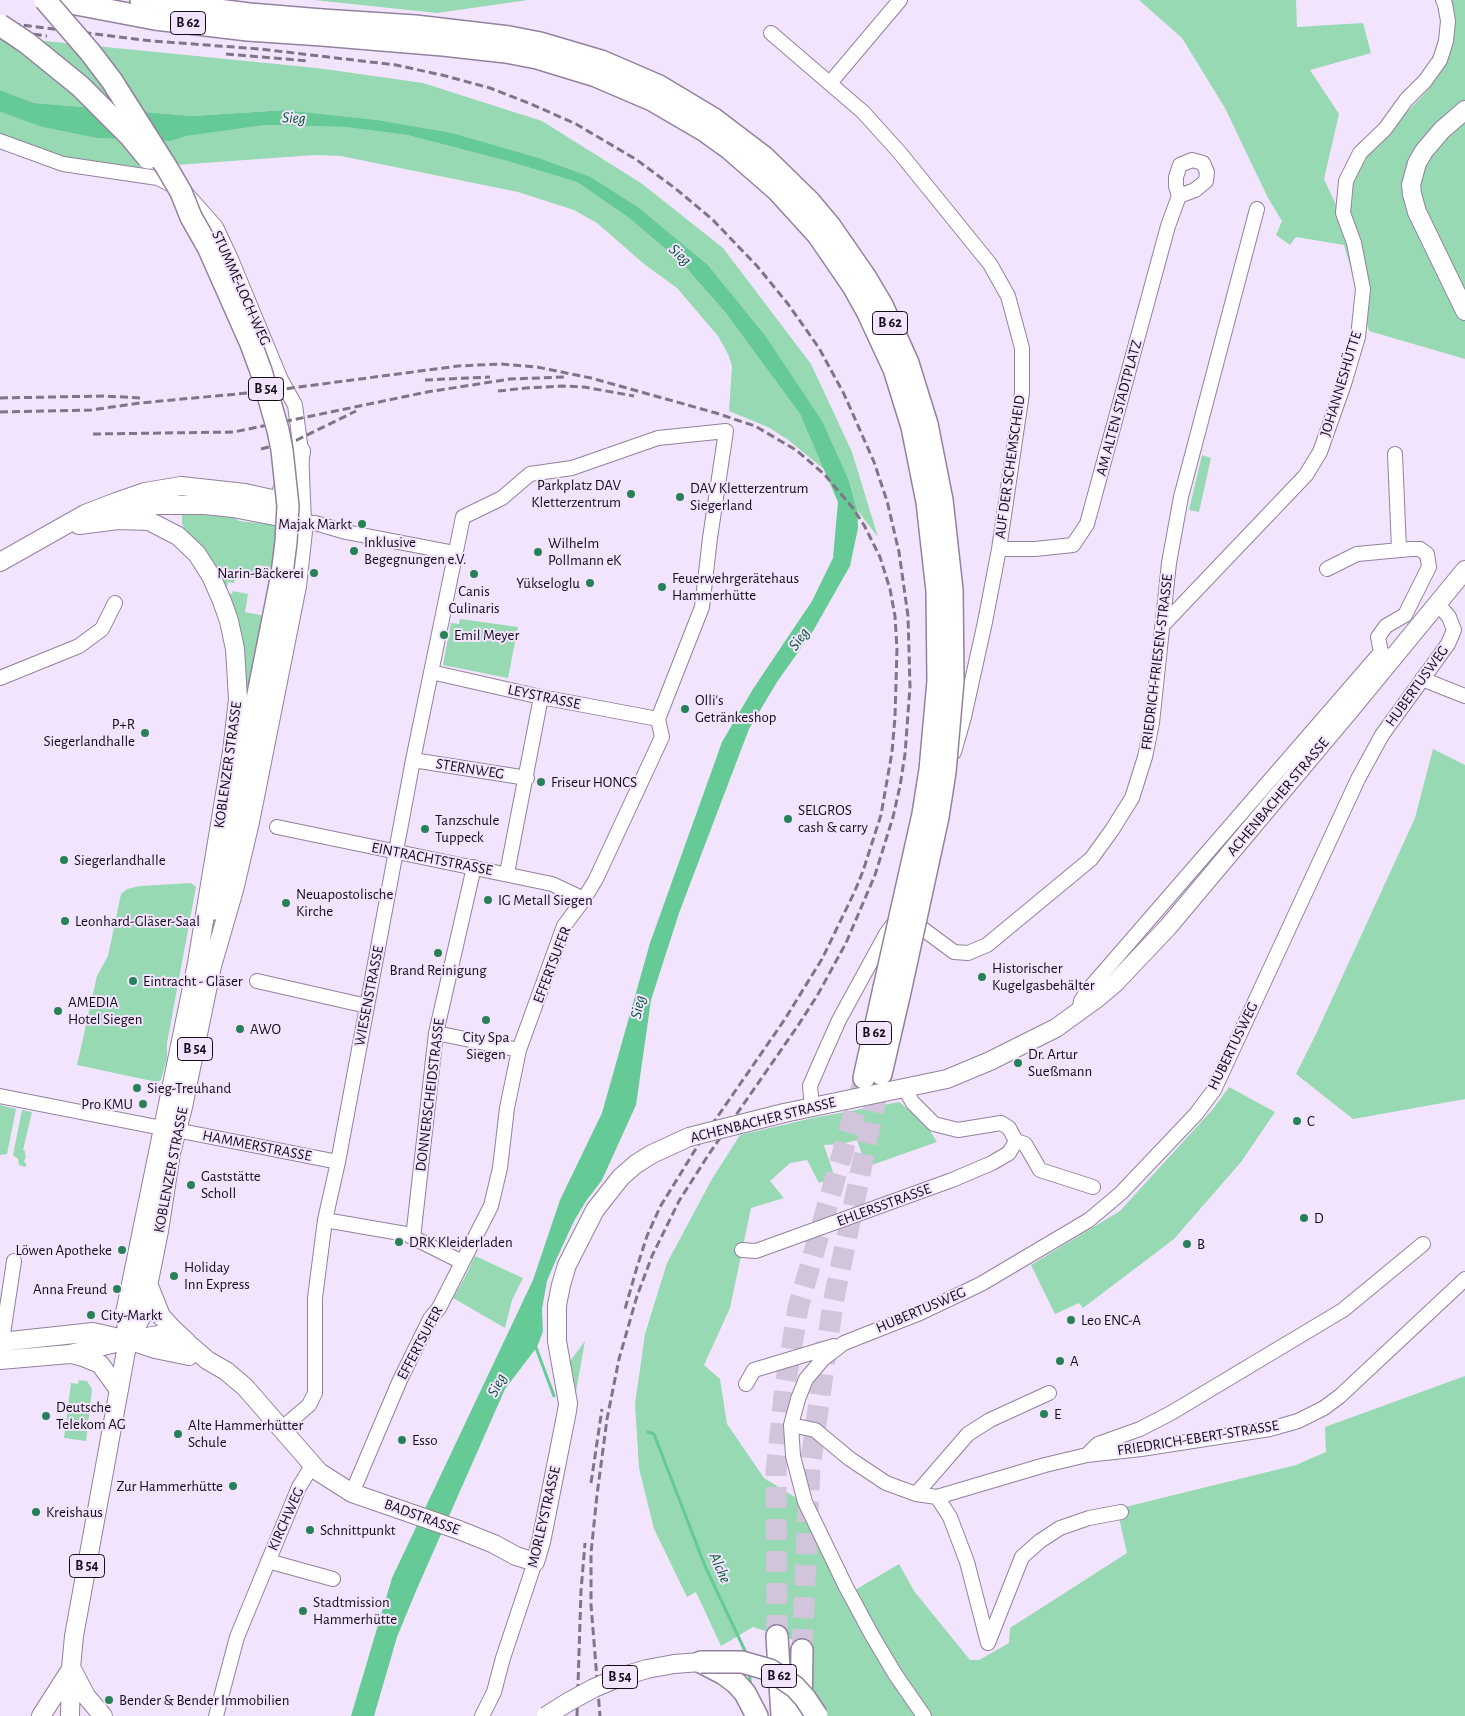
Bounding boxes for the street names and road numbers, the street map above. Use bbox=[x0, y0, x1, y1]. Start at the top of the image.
road number: B 62 bbox=[170, 12, 206, 34]
street label: STUMME-LOCH-WEG bbox=[208, 228, 274, 348]
road number: B 62 bbox=[872, 312, 908, 334]
street label: JOHANNESHÜTTE bbox=[1316, 329, 1366, 439]
street label: AM ALTEN STADTPLATZ bbox=[1092, 338, 1146, 478]
road number: B 54 bbox=[248, 378, 284, 400]
street label: AUF DER SCHEMSCHEID bbox=[991, 394, 1029, 540]
street label: FRIEDRICH-FRIESEN-STRASSE bbox=[1137, 573, 1177, 751]
street label: HUBERTUSWEG bbox=[1382, 642, 1452, 730]
street label: LEYSTRASSE bbox=[506, 681, 582, 713]
street label: KOBLENZER STRASSE bbox=[210, 701, 246, 829]
street label: ACHENBACHER STRASSE bbox=[1223, 734, 1333, 860]
street label: STERNWEG bbox=[434, 755, 506, 783]
street label: EINTRACHTSTRASSE bbox=[370, 838, 494, 880]
street label: EFFERTSUFER bbox=[529, 924, 575, 1006]
street label: WIESENSTRASSE bbox=[350, 944, 388, 1048]
street label: HUBERTUSWEG bbox=[1204, 999, 1262, 1093]
street label: DONNERSCHEIDSTRASSE bbox=[412, 1018, 448, 1172]
road number: B 62 bbox=[856, 1021, 892, 1044]
road number: B 54 bbox=[178, 1038, 212, 1060]
street label: ACHENBACHER STRASSE bbox=[688, 1093, 838, 1147]
street label: KOBLENZER STRASSE bbox=[150, 1106, 192, 1234]
street label: HAMMERSTRASSE bbox=[201, 1127, 313, 1165]
street label: EHLERSSTRASSE bbox=[834, 1180, 934, 1230]
street label: HUBERTUSWEG bbox=[873, 1283, 969, 1337]
street label: EFFERTSUFER bbox=[393, 1303, 447, 1383]
street label: FRIEDRICH-EBERT-STRASSE bbox=[1116, 1416, 1280, 1460]
street label: MORLEYSTRASSE bbox=[524, 1464, 564, 1570]
street label: KIRCHWEG bbox=[264, 1484, 308, 1554]
street label: BADSTRASSE bbox=[382, 1495, 462, 1539]
road number: B 54 bbox=[70, 1554, 104, 1578]
road number: B 62 bbox=[762, 1664, 796, 1688]
road number: B 54 bbox=[602, 1665, 638, 1688]

